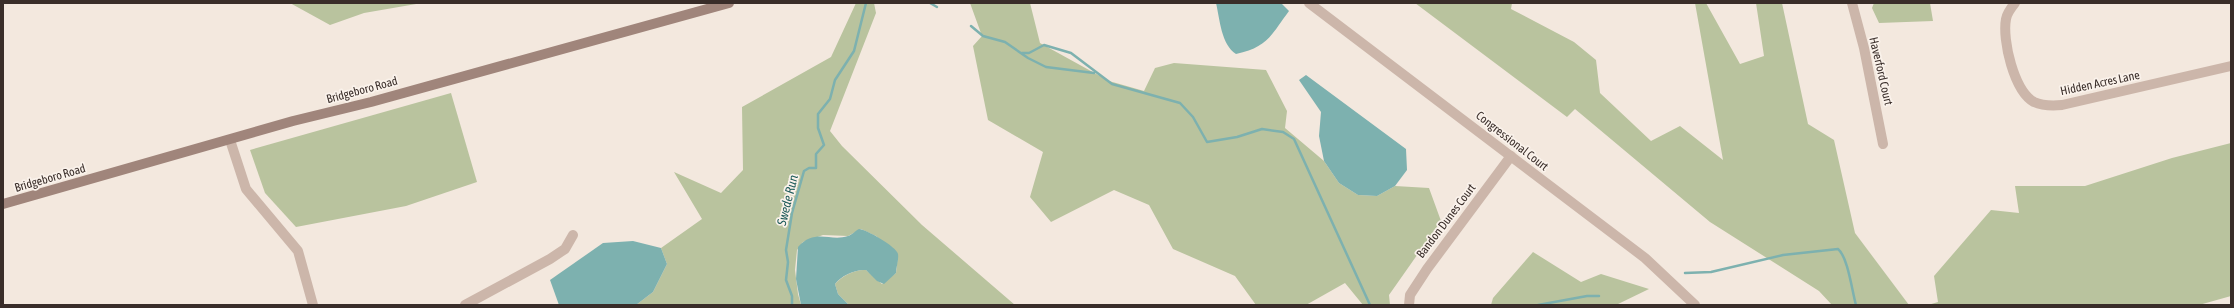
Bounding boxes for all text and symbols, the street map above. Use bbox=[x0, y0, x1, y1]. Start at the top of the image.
street label: Haverford Court bbox=[1866, 35, 1896, 107]
street label: Hidden Acres Lane bbox=[2059, 68, 2141, 98]
street label: Bridgeboro Road bbox=[325, 74, 399, 106]
street label: Congressional Court bbox=[1473, 108, 1551, 174]
street label: Bridgeboro Road bbox=[13, 161, 87, 195]
water label: Swede Run bbox=[774, 173, 801, 228]
street label: Bandon Dunes Court bbox=[1414, 181, 1479, 261]

